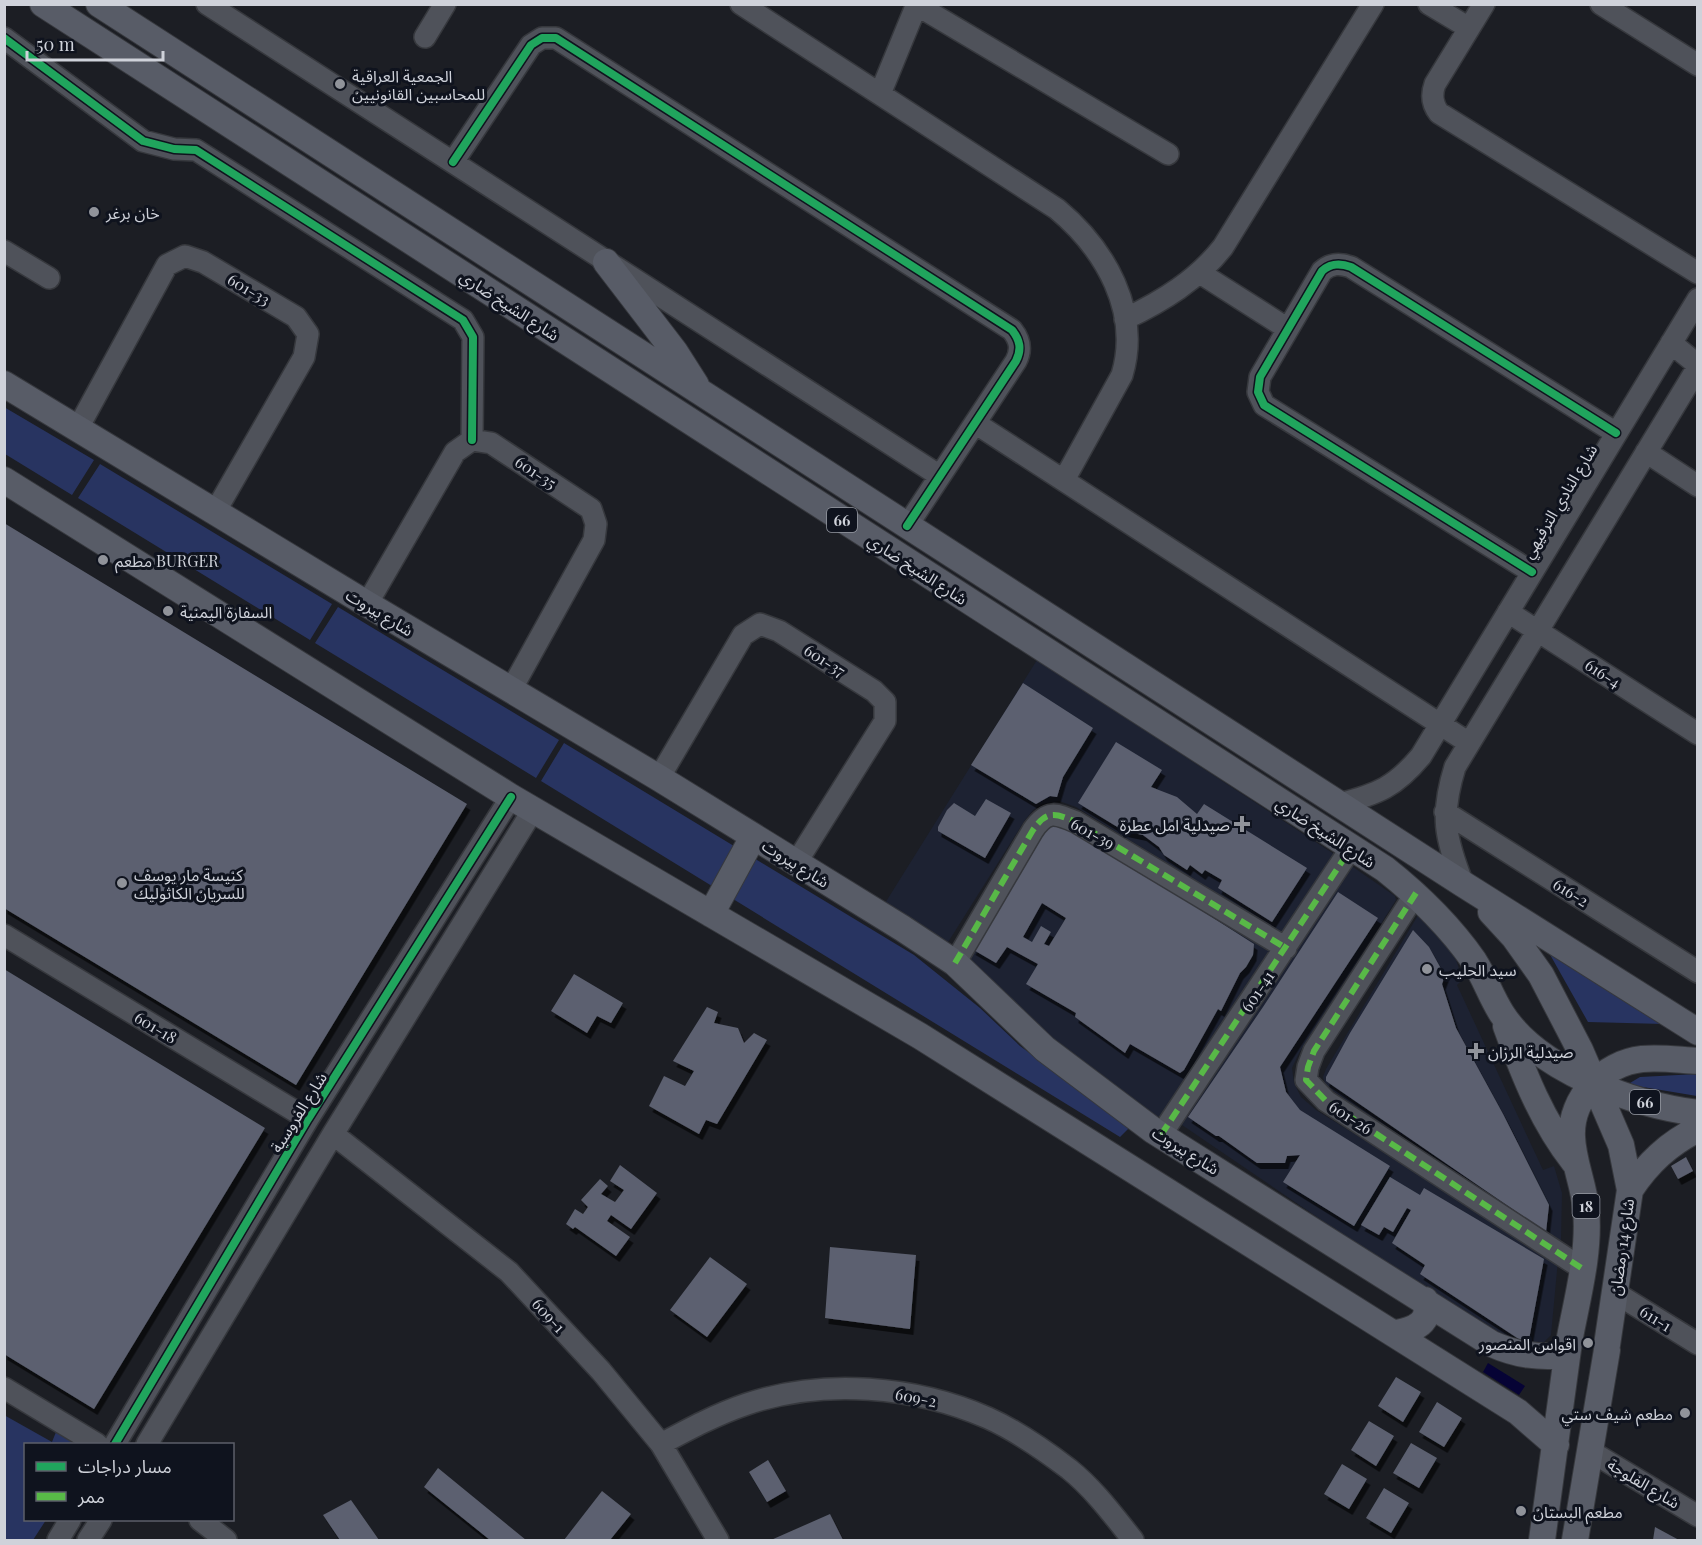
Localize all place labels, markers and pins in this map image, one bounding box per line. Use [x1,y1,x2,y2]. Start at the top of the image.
place label: الجمعية العراقية للمحاسبين القانونيين [352,65,485,104]
marker: الجمعية العراقية للمحاسبين القانونيين [333,77,347,91]
place label: خان برغر [105,202,160,223]
marker: خان برغر [87,205,101,219]
place label: مطعم BURGER [115,550,219,574]
marker: مطعم BURGER [96,553,110,567]
place label: السفارة اليمنية [180,601,272,622]
marker: السفارة اليمنية [161,604,175,618]
place label: صيدلية امل عطرة [1120,814,1230,835]
marker: صيدلية امل عطرة [1235,817,1249,831]
place label: كنيسة مار يوسف للسريان الكاثوليك [134,864,245,903]
marker: كنيسة مار يوسف للسريان الكاثوليك [115,876,129,890]
place label: سيد الحليب [1439,959,1516,980]
marker: سيد الحليب [1420,962,1434,976]
place label: صيدلية الرزان [1488,1041,1573,1062]
marker: صيدلية الرزان [1469,1044,1483,1058]
place label: اقواس المنصور [1478,1333,1576,1354]
marker: اقواس المنصور [1581,1336,1595,1350]
place label: مطعم شيف ستي [1562,1403,1673,1427]
marker: مطعم شيف ستي [1678,1406,1692,1420]
place label: مطعم البستان [1533,1501,1623,1525]
marker: مطعم البستان [1514,1504,1528,1518]

